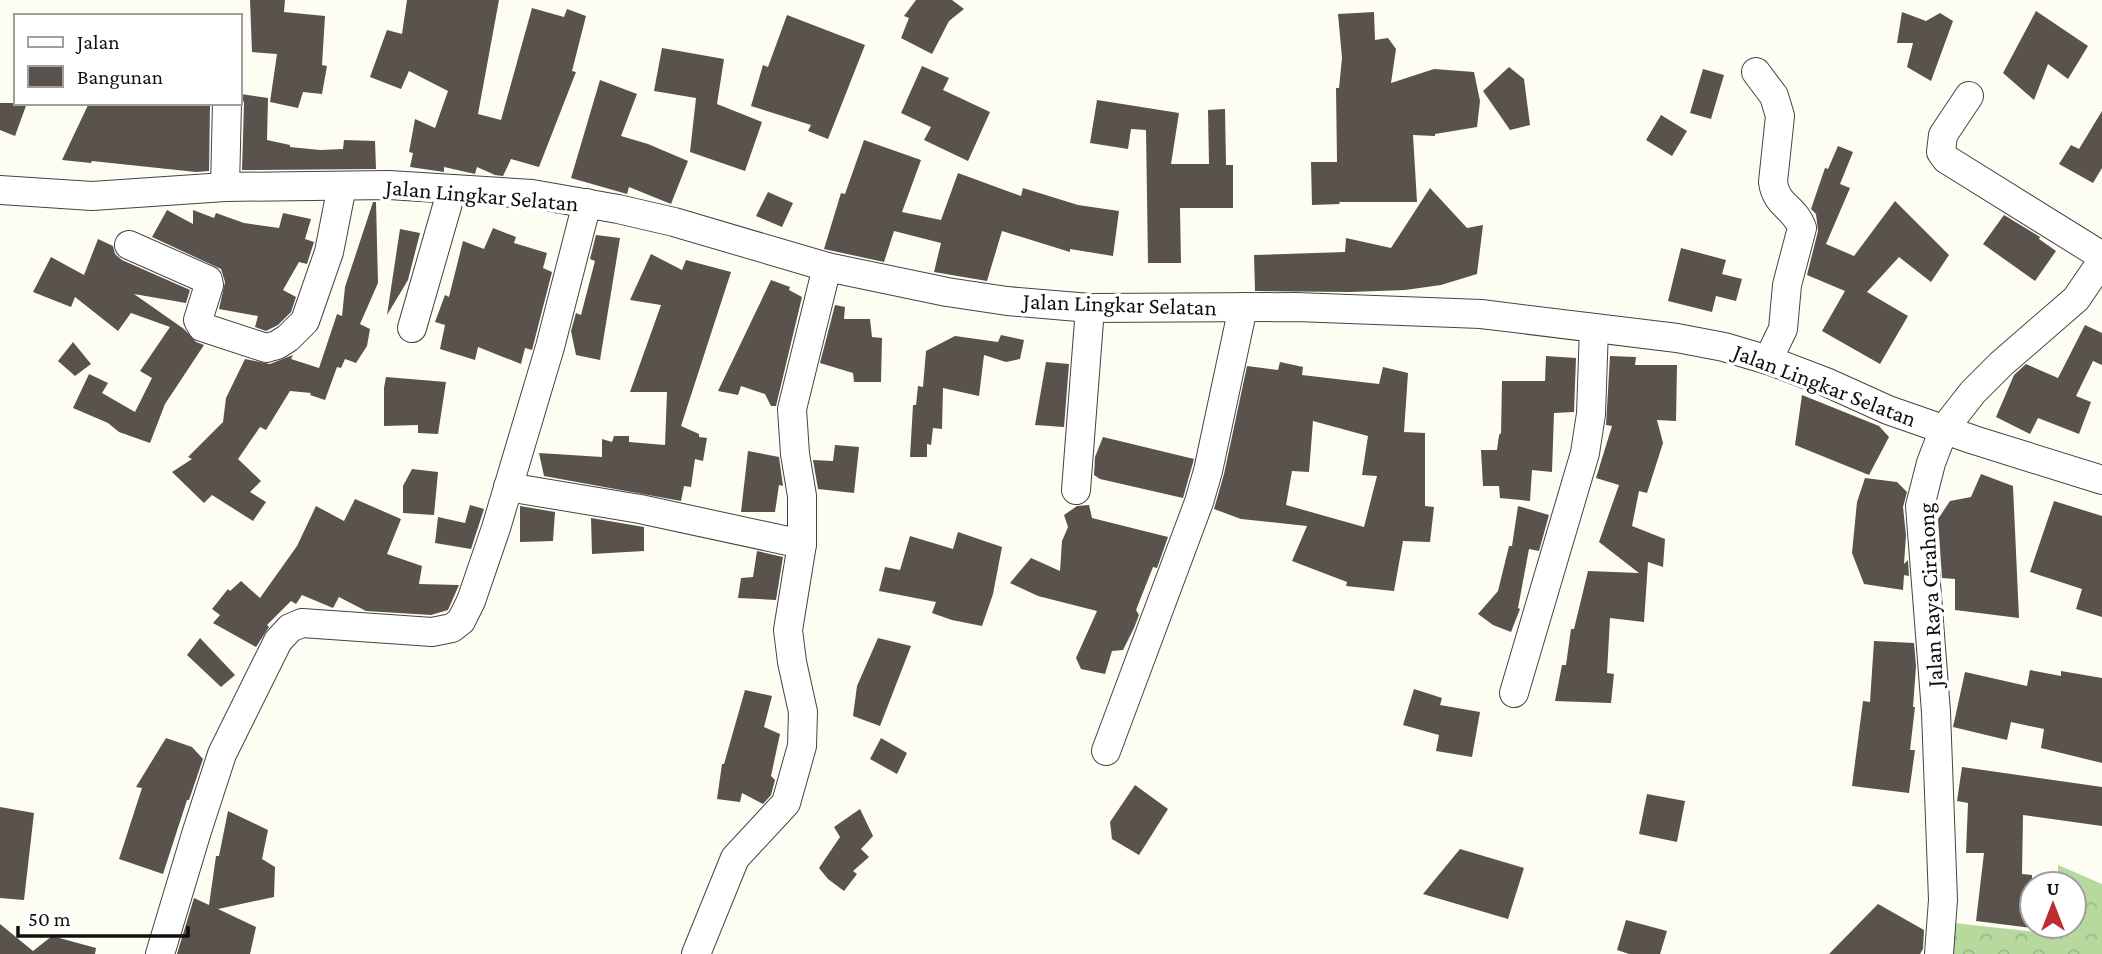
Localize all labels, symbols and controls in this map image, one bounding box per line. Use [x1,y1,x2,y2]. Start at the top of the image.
legend [14,14,242,105]
text: Jalan [75,30,119,54]
text: Bangunan [77,65,163,89]
street label: Jalan Lingkar Selatan [382,173,580,216]
street label: Jalan Lingkar Selatan [1021,288,1217,320]
street label: Jalan Lingkar Selatan [1728,337,1920,432]
street label: Jalan Raya Cirahong [1912,502,1948,690]
north arrow [2018,870,2088,940]
text: U [2046,878,2060,899]
scale bar [18,894,187,938]
text: 50 m [28,907,71,931]

